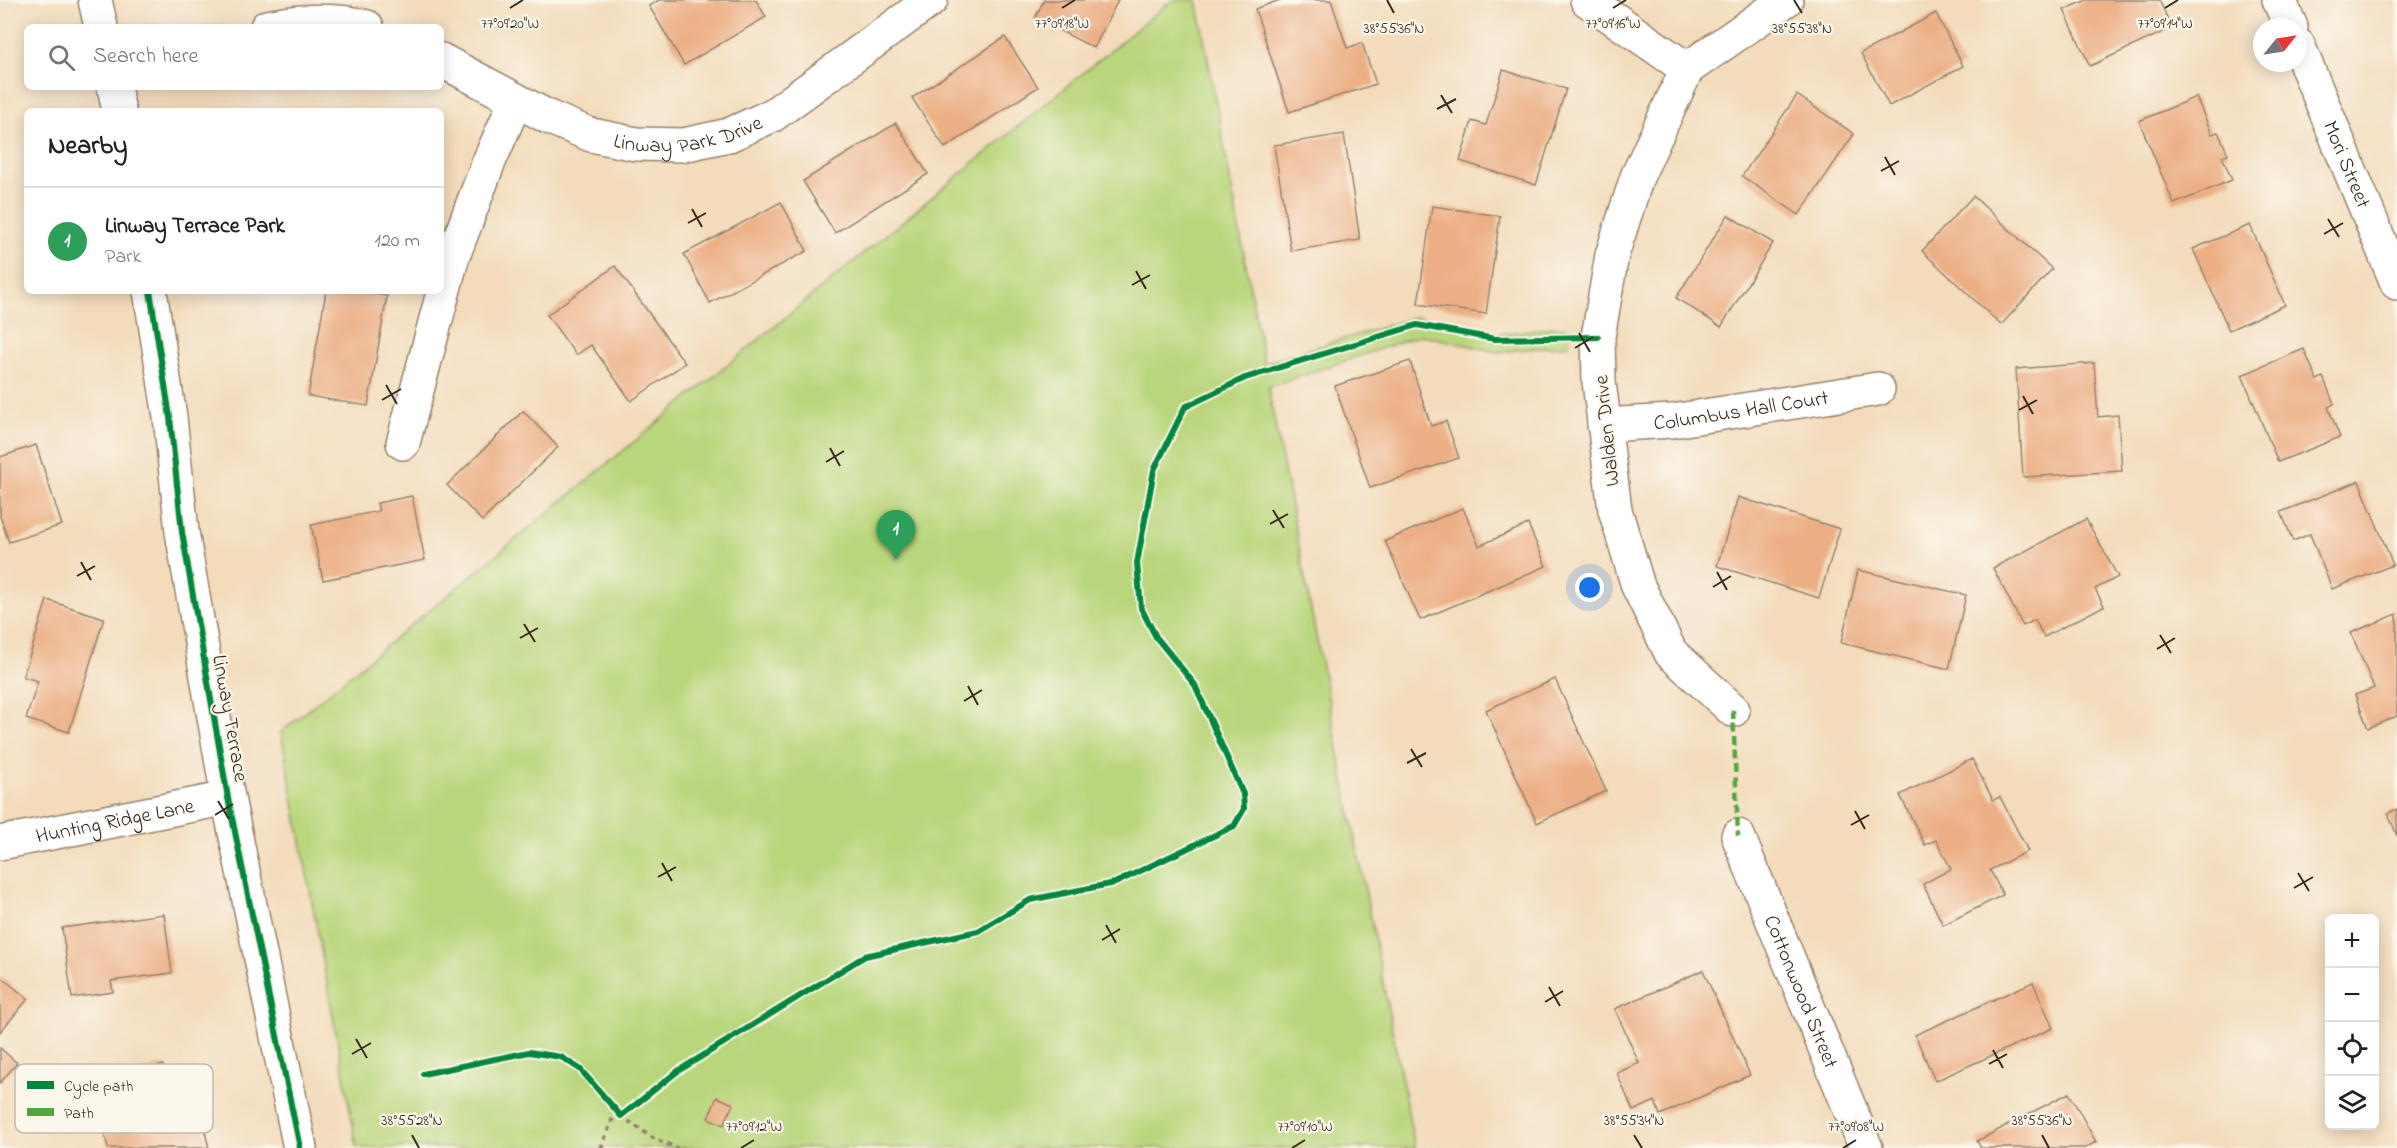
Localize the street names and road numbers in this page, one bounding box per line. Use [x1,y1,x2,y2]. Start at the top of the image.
street label: Linway Park Drive [611,109,768,164]
street label: Mori Street [2314,117,2377,213]
street label: Walden Drive [1587,373,1629,488]
street label: Columbus Hall Court [1653,384,1831,439]
street label: Linway Terrace [201,652,255,785]
street label: Hunting Ridge Lane [33,792,197,853]
street label: Cottonwood Street [1755,911,1845,1073]

